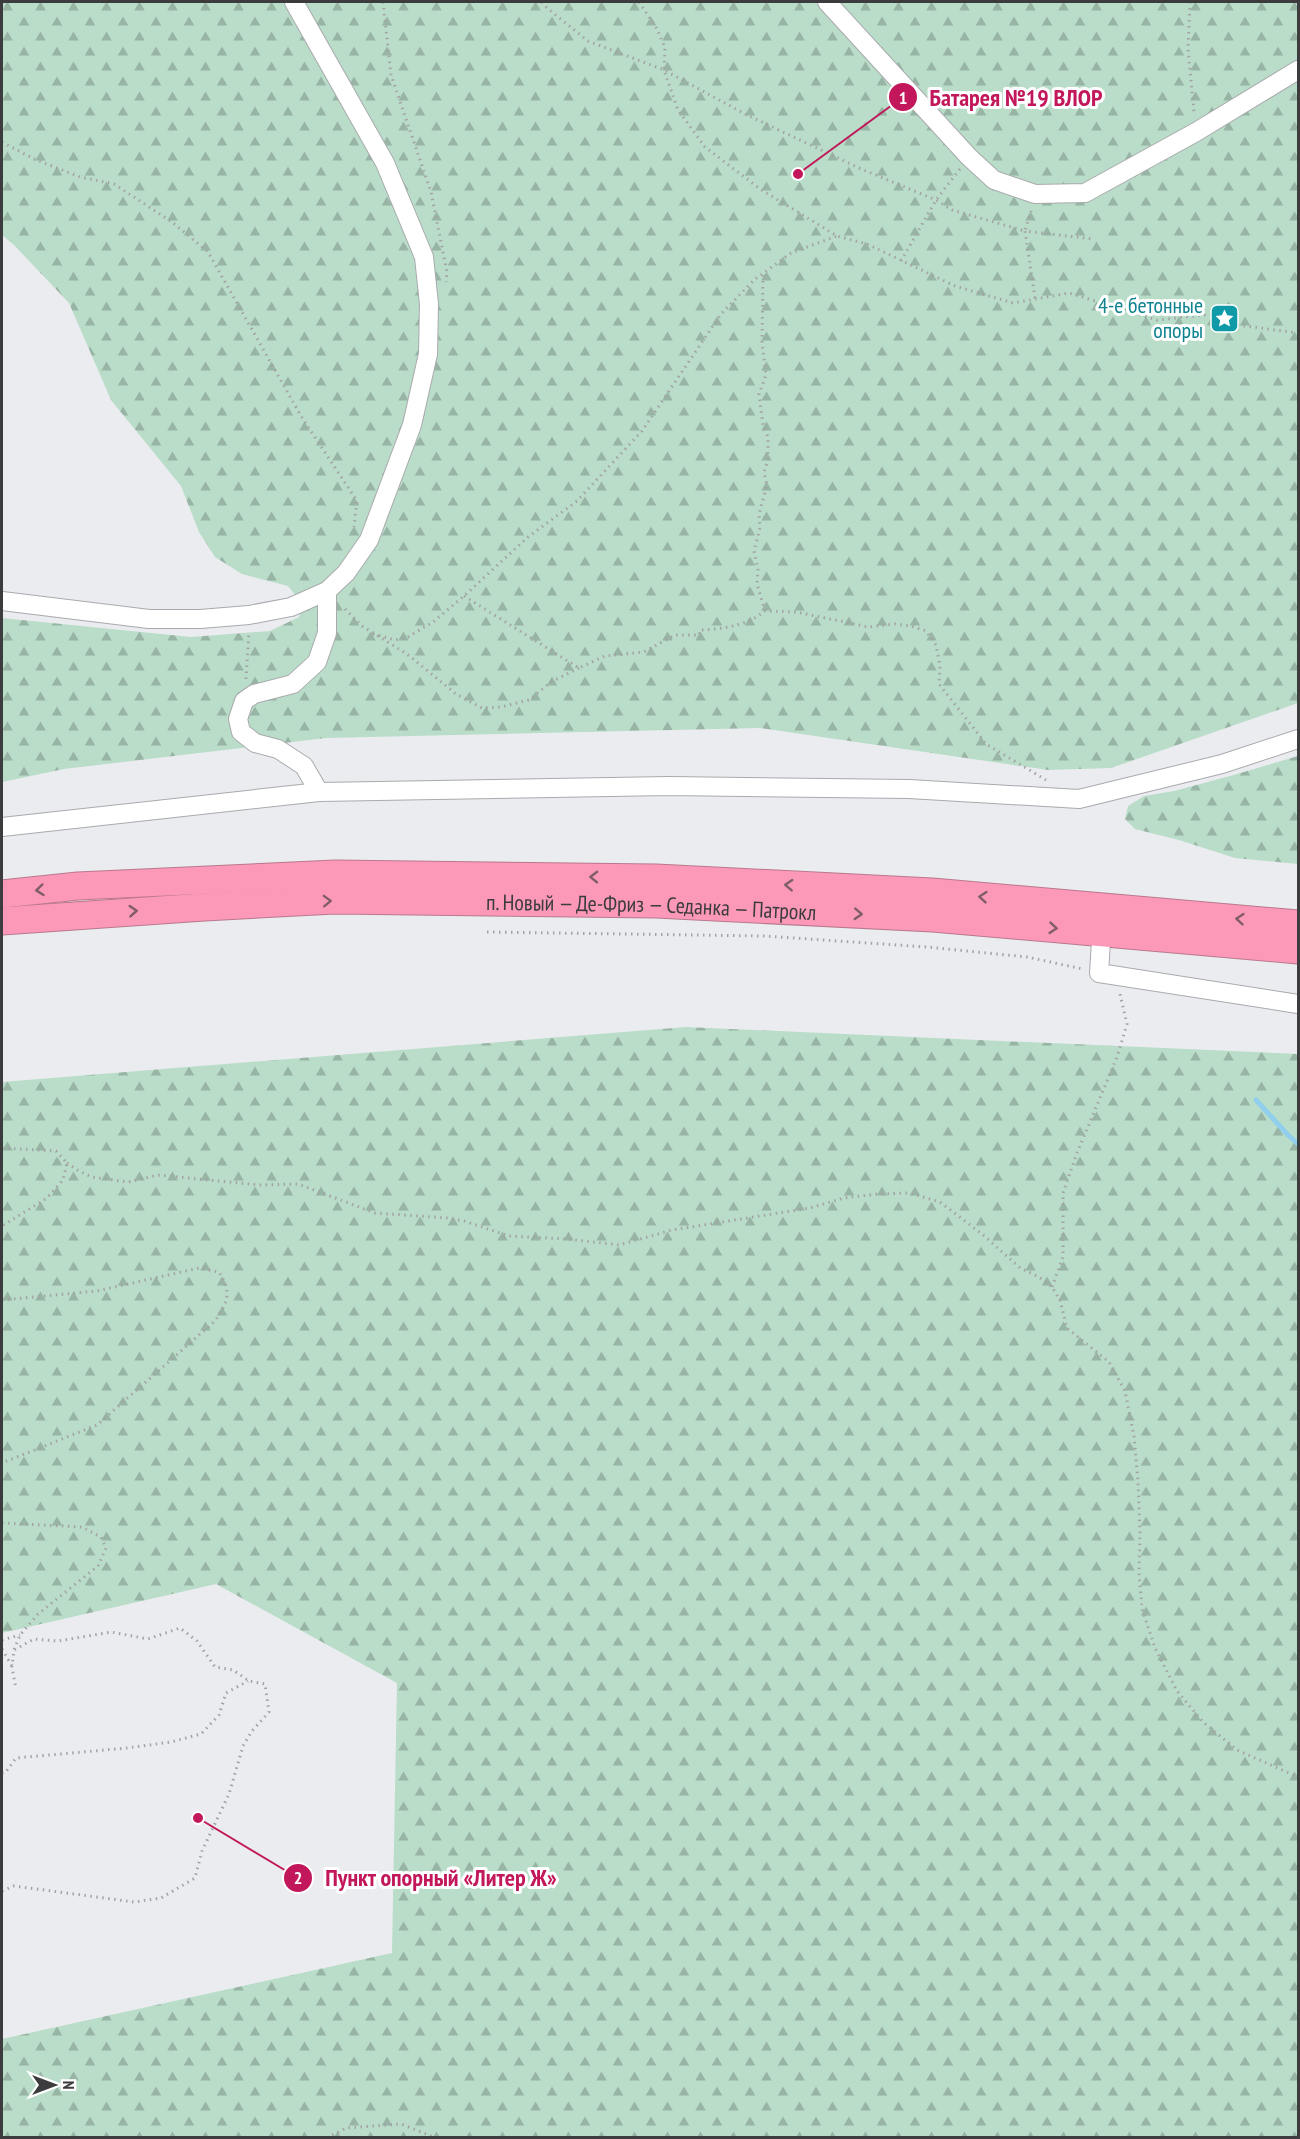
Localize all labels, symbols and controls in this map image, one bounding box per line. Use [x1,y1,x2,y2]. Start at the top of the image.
callout: Батарея №19 ВЛОР [888,76,1115,118]
text: Батарея №19 ВЛОР [930,82,1103,113]
text: 1 [899,86,907,109]
place label: 4-е бетонные опоры [1098,291,1203,344]
place icon: 4-е бетонные опоры [1208,302,1240,334]
one-way arrow [589,871,598,883]
one-way arrow [784,878,793,891]
one-way arrow [35,883,44,896]
street label: п. Новый — Де-Фриз — Седанка — Патрокл [486,888,817,926]
one-way arrow [979,891,988,904]
one-way arrow [323,894,332,907]
one-way arrow [128,905,137,918]
one-way arrow [854,908,863,921]
one-way arrow [1236,913,1245,926]
one-way arrow [1048,921,1057,934]
callout: Пункт опорный «Литер Ж» [283,1857,569,1899]
text: Пункт опорный «Литер Ж» [325,1862,557,1893]
text: 2 [294,1866,302,1889]
north arrow [24,2055,84,2115]
text: N [59,2081,79,2089]

